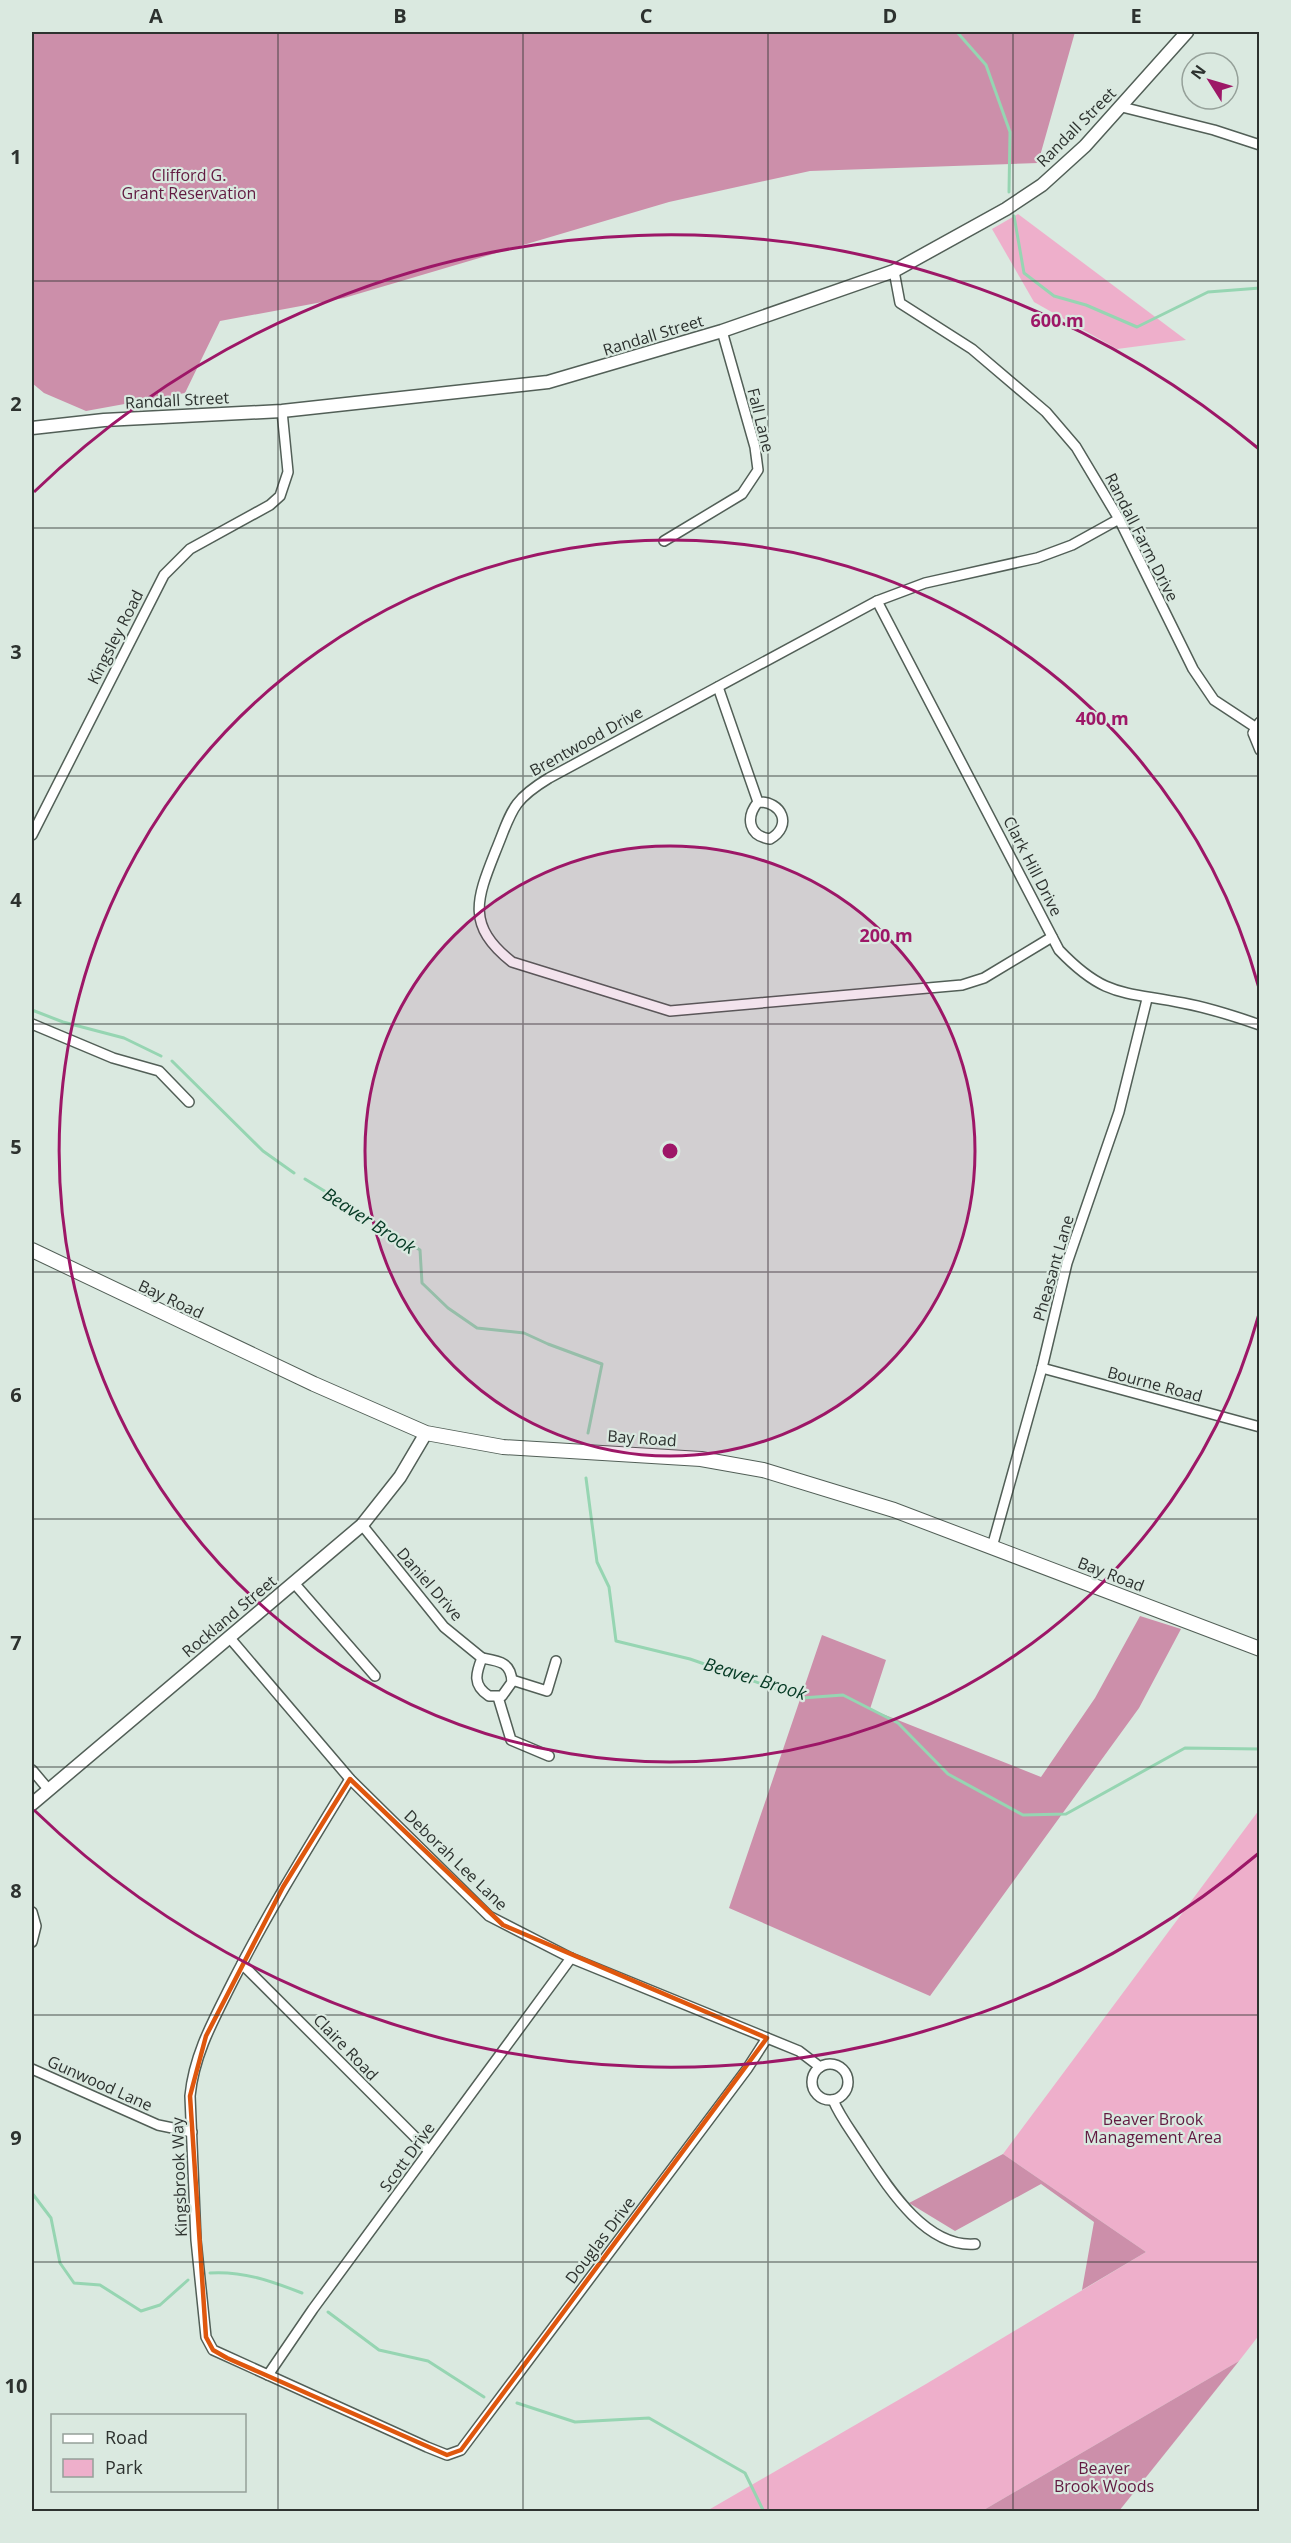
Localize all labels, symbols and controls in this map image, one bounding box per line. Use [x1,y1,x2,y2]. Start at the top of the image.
text: A [149,2,163,29]
text: B [393,2,407,29]
text: C [640,2,653,29]
text: D [883,2,897,29]
text: E [1130,2,1142,29]
north arrow [1180,51,1240,111]
text: N [1185,60,1211,84]
street label: Randall Street [1031,82,1121,172]
text: 1 [10,143,22,170]
park label: Clifford G. Grant Reservation [122,164,256,204]
text: 600 m [1030,308,1084,332]
street label: Randall Street [600,309,706,361]
street label: Randall Street [124,386,230,414]
street label: Fall Lane [742,386,780,454]
text: 2 [10,390,22,417]
street label: Randall Farm Drive [1100,469,1184,605]
street label: Kingsley Road [82,586,148,688]
text: 3 [10,638,22,665]
street label: Brentwood Drive [526,701,647,781]
text: 400 m [1075,706,1129,730]
street label: Clark Hill Drive [998,812,1068,920]
text: 4 [10,886,22,913]
text: 200 m [859,923,913,947]
text: 5 [10,1133,22,1160]
centre of rings [660,1141,680,1161]
water label: Beaver Brook [319,1181,422,1260]
street label: Pheasant Lane [1027,1212,1079,1324]
street label: Bay Road [135,1274,207,1324]
street label: Bourne Road [1105,1361,1205,1407]
text: 6 [10,1381,22,1408]
street label: Bay Road [607,1425,677,1451]
street label: Daniel Drive [392,1543,468,1625]
street label: Bay Road [1075,1551,1147,1597]
street label: Rockland Street [177,1570,281,1662]
text: 7 [10,1629,22,1656]
water label: Beaver Brook [701,1651,811,1705]
street label: Deborah Lee Lane [399,1805,513,1915]
text: 8 [10,1877,22,1904]
street label: Claire Road [309,2009,383,2085]
street label: Gunwood Lane [44,2050,156,2116]
park label: Beaver Brook Management Area [1084,2108,1222,2148]
street label: Kingsbrook Way [166,2116,192,2237]
street label: Scott Drive [374,2118,440,2196]
text: 9 [10,2124,22,2151]
street label: Douglas Drive [560,2192,640,2288]
text: 10 [5,2372,27,2399]
legend [51,2414,246,2492]
text: Road [105,2425,148,2449]
text: Park [105,2455,143,2479]
park label: Beaver Brook Woods [1054,2457,1154,2497]

